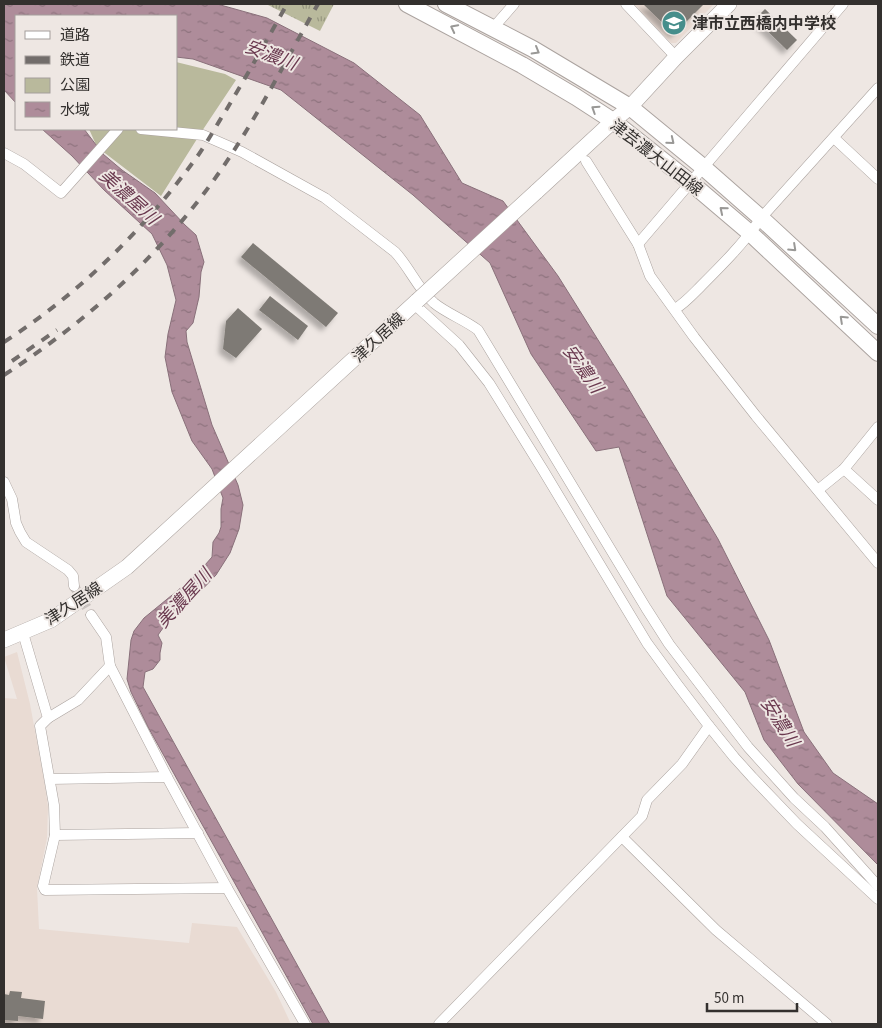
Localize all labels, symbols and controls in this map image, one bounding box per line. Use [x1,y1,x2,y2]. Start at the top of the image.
school or university icon: 津市立西橋内中学校 [661,10,687,36]
place label: 津市立西橋内中学校 [692,13,836,35]
legend [15,15,178,130]
text: 道路 [60,25,90,46]
one-way arrow [450,25,459,35]
water label: 安濃川 [241,34,302,78]
one-way arrow [530,45,539,55]
text: 鉄道 [60,50,90,71]
text: 公園 [60,75,90,96]
text: 水域 [60,100,90,121]
one-way arrow [591,106,600,116]
street label: 津芸濃大山田線 [605,115,707,201]
one-way arrow [665,135,674,143]
water label: 美濃屋川 [94,164,165,232]
one-way arrow [719,206,728,215]
one-way arrow [787,242,796,251]
street label: 津久居線 [348,308,410,368]
one-way arrow [839,316,848,325]
water label: 安濃川 [557,340,609,400]
water label: 美濃屋川 [151,562,219,633]
street label: 津久居線 [41,577,106,630]
water label: 安濃川 [755,693,806,753]
scale bar [707,980,797,1012]
text: 50 m [714,988,744,1009]

